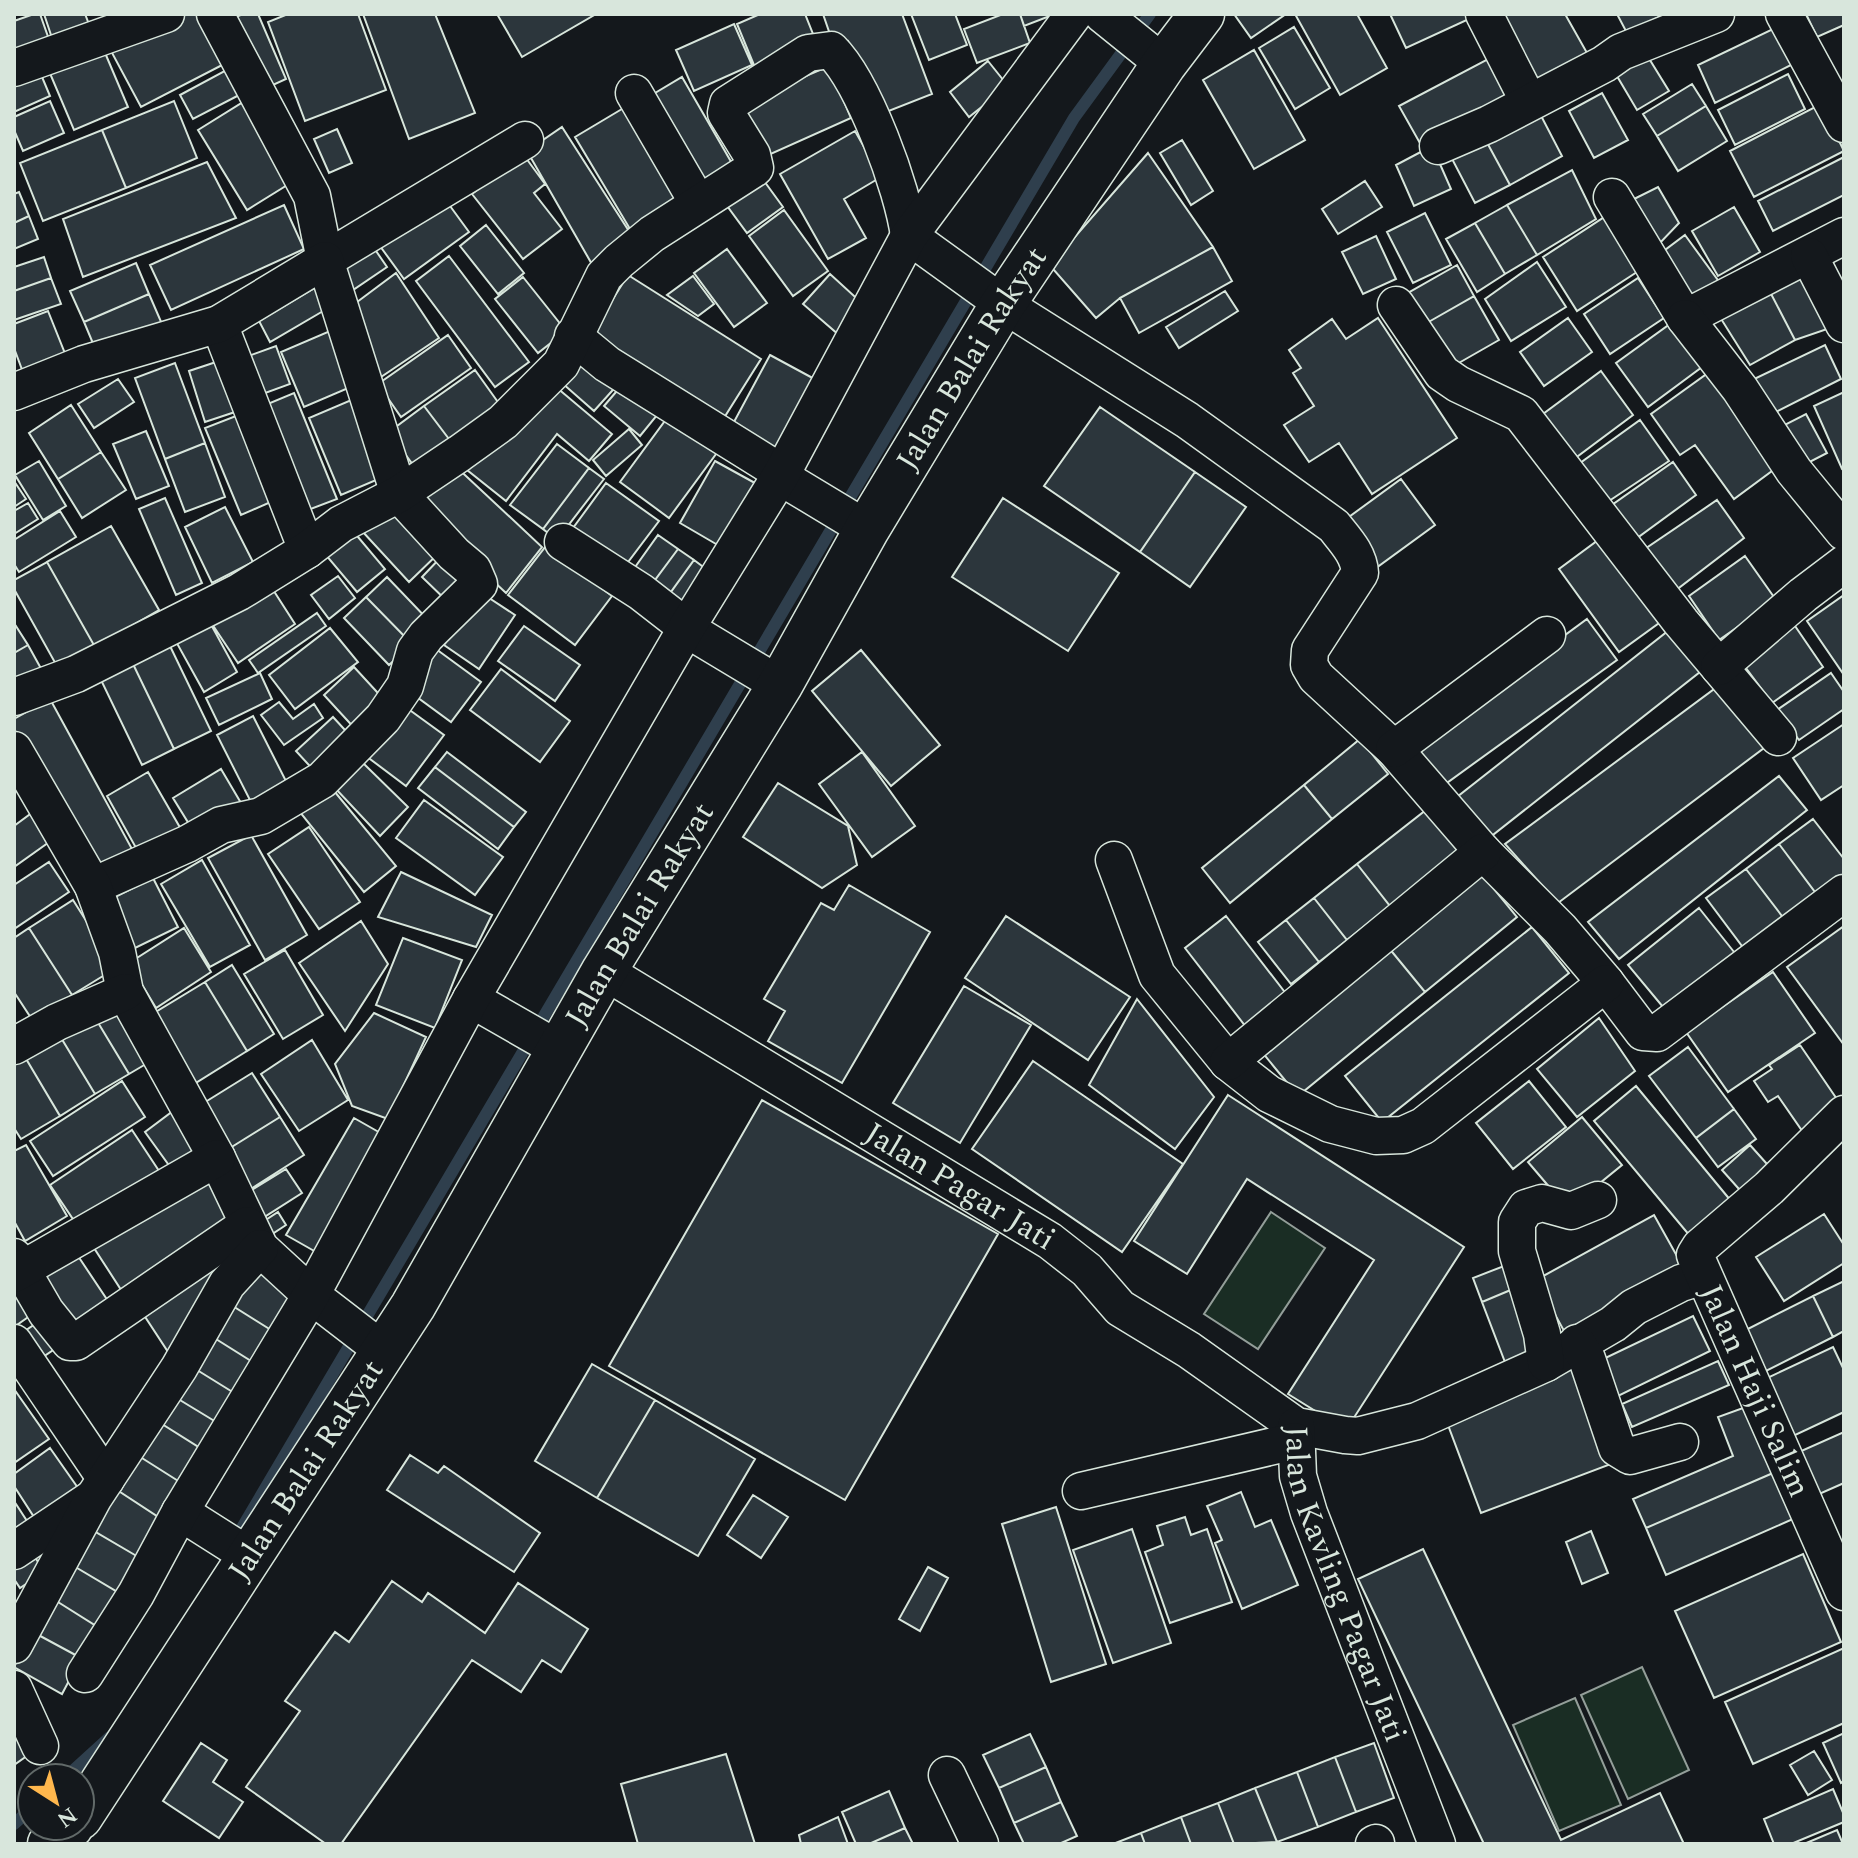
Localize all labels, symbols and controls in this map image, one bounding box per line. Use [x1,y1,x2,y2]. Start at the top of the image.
street label: Jalan Balai Rakyat [883,236,1060,480]
street label: Jalan Balai Rakyat [552,793,727,1036]
street label: Jalan Pagar Jati [855,1110,1065,1263]
street label: Jalan Haji Salim [1686,1276,1824,1505]
street label: Jalan Balai Rakyat [216,1350,396,1591]
street label: Jalan Kavling Pagar Jati [1272,1425,1420,1749]
north arrow [16,1762,96,1842]
text: N [50,1798,84,1836]

